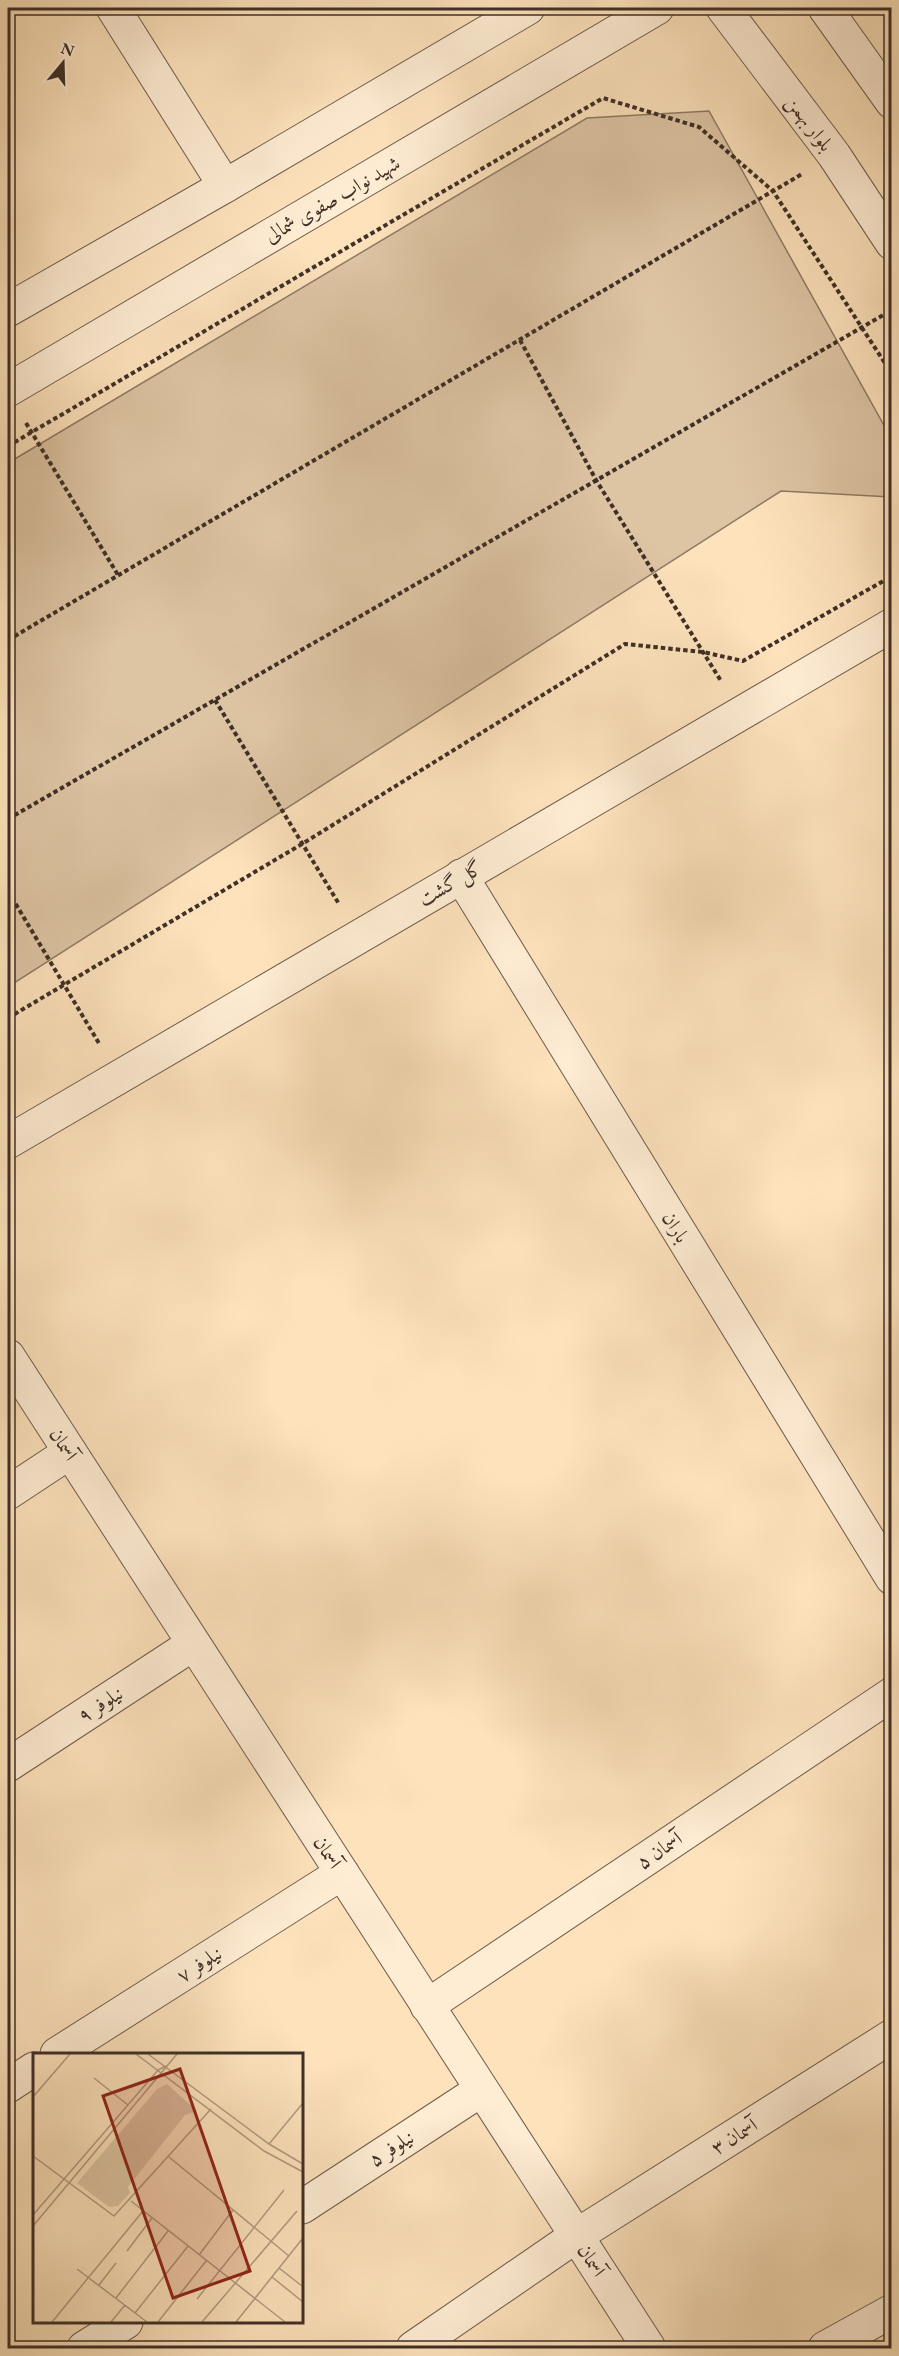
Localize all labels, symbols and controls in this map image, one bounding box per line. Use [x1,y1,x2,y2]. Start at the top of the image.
north arrow [33,33,93,93]
text: N [58,37,77,61]
street label: بلوار بهمن [780,90,840,157]
street label: شهید نواب صفوی شمالی [259,150,405,248]
street label: گل گشت [413,854,487,913]
street label: باران [656,1206,696,1248]
street label: آسمان [44,1423,86,1468]
street label: نیلوفر ۹ [72,1680,128,1728]
street label: آسمان ۵ [631,1824,689,1875]
street label: آسمان [308,1831,350,1876]
street label: نیلوفر ۷ [171,1940,227,1988]
inset map [33,2053,303,2323]
street label: آسمان ۳ [706,2110,764,2160]
street label: نیلوفر ۵ [363,2124,419,2172]
street label: آسمان [572,2239,614,2284]

